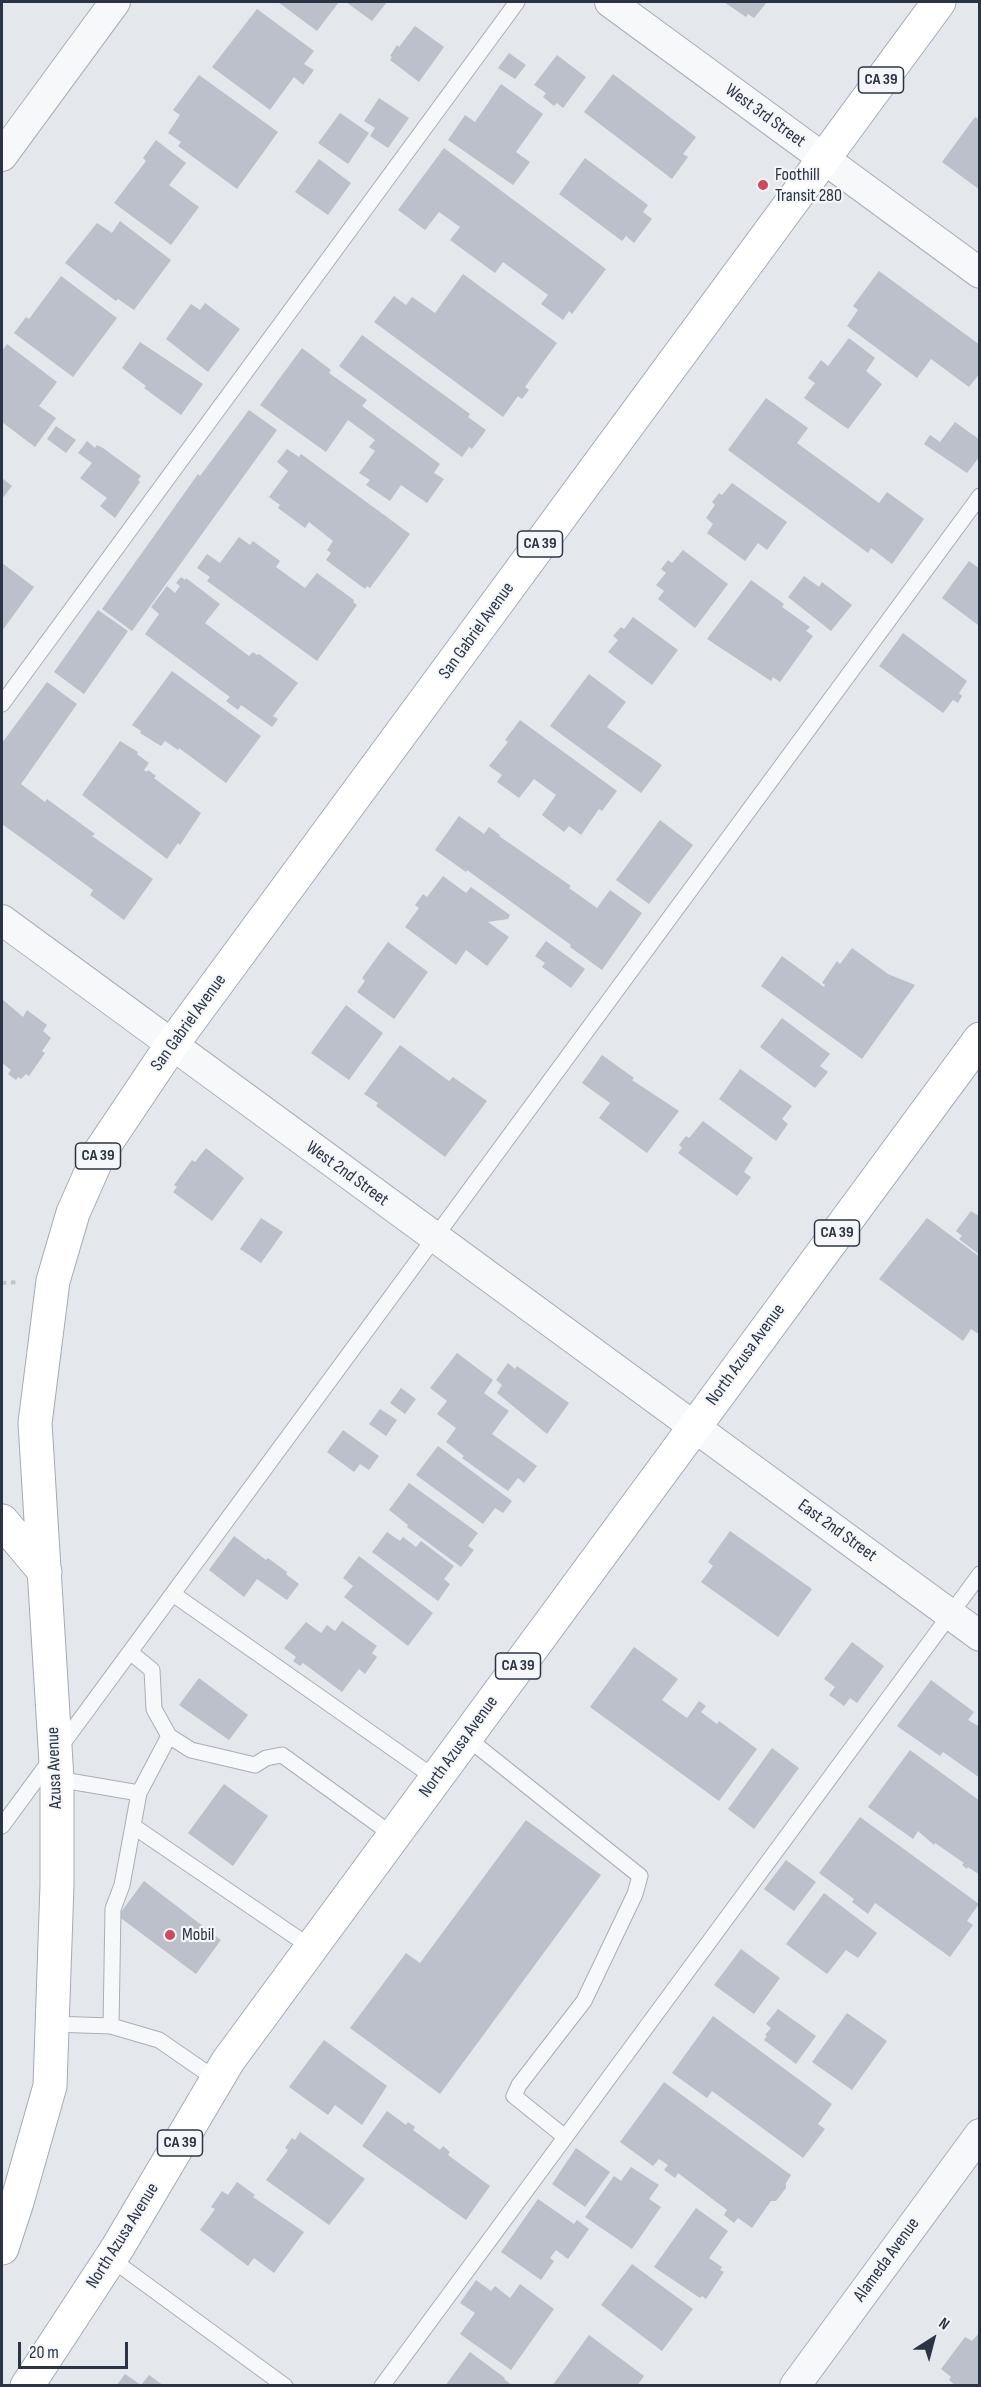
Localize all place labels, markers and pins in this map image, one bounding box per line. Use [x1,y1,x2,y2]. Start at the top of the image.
place label: Foothill Transit 280 [775,164,842,207]
marker: Foothill Transit 280 [756,178,770,192]
place label: Mobil [182,1924,214,1946]
marker: Mobil [163,1928,177,1942]

